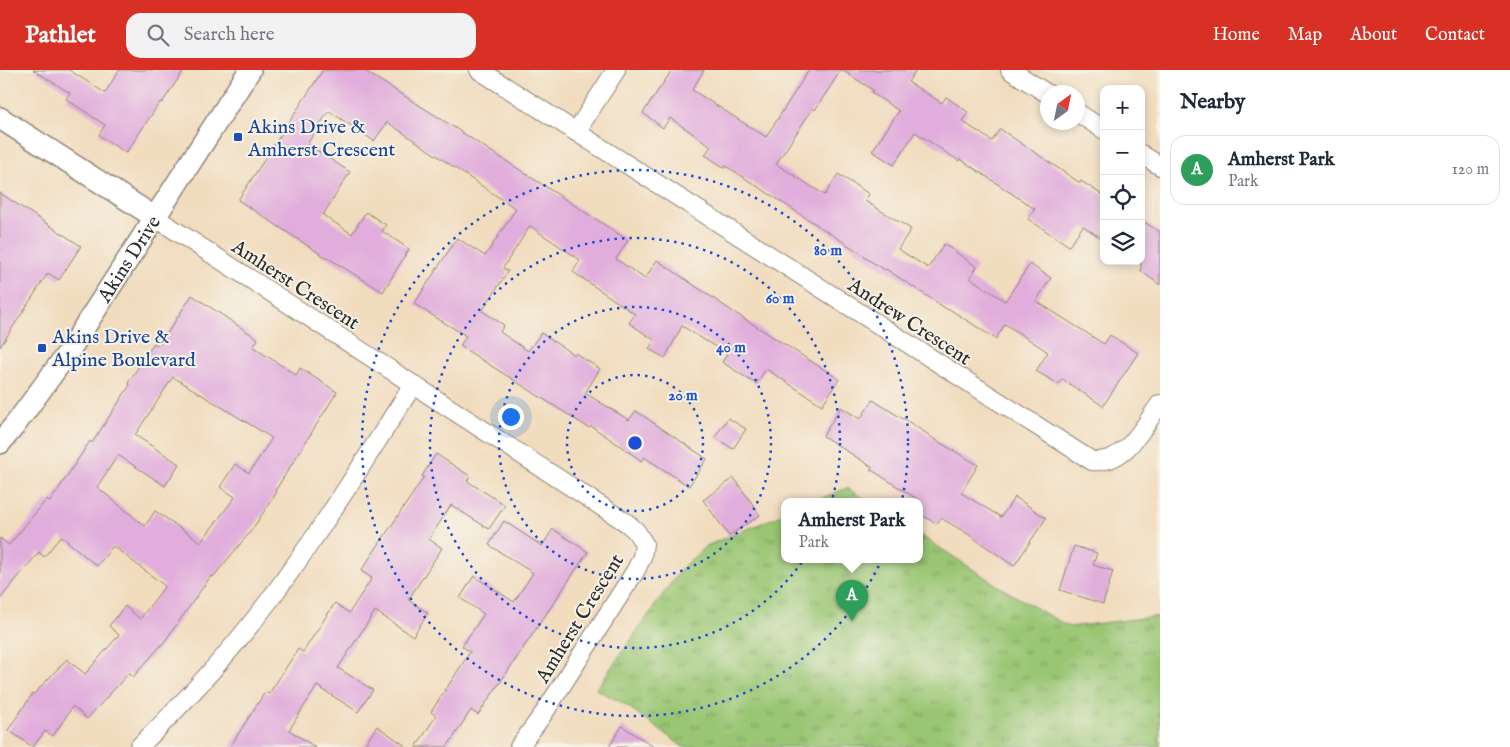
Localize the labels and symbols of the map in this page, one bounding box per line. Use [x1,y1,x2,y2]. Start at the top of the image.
north arrow [1040,85,1085,130]
place label: Akins Drive & Amherst Crescent [247,115,395,163]
marker: Akins Drive & Amherst Crescent [232,131,244,143]
street label: Akins Drive [92,211,167,308]
street label: Amherst Crescent [226,234,364,336]
text: 80 m [814,241,842,260]
street label: Andrew Crescent [842,273,976,371]
text: 60 m [766,289,795,308]
place label: Akins Drive & Alpine Boulevard [51,325,196,373]
text: 40 m [716,338,746,357]
marker: Akins Drive & Alpine Boulevard [36,342,48,354]
text: 20 m [668,386,698,405]
your location [498,404,524,430]
centre of rings [626,434,644,452]
street label: Amherst Crescent [530,550,630,689]
pin: A [836,580,868,621]

